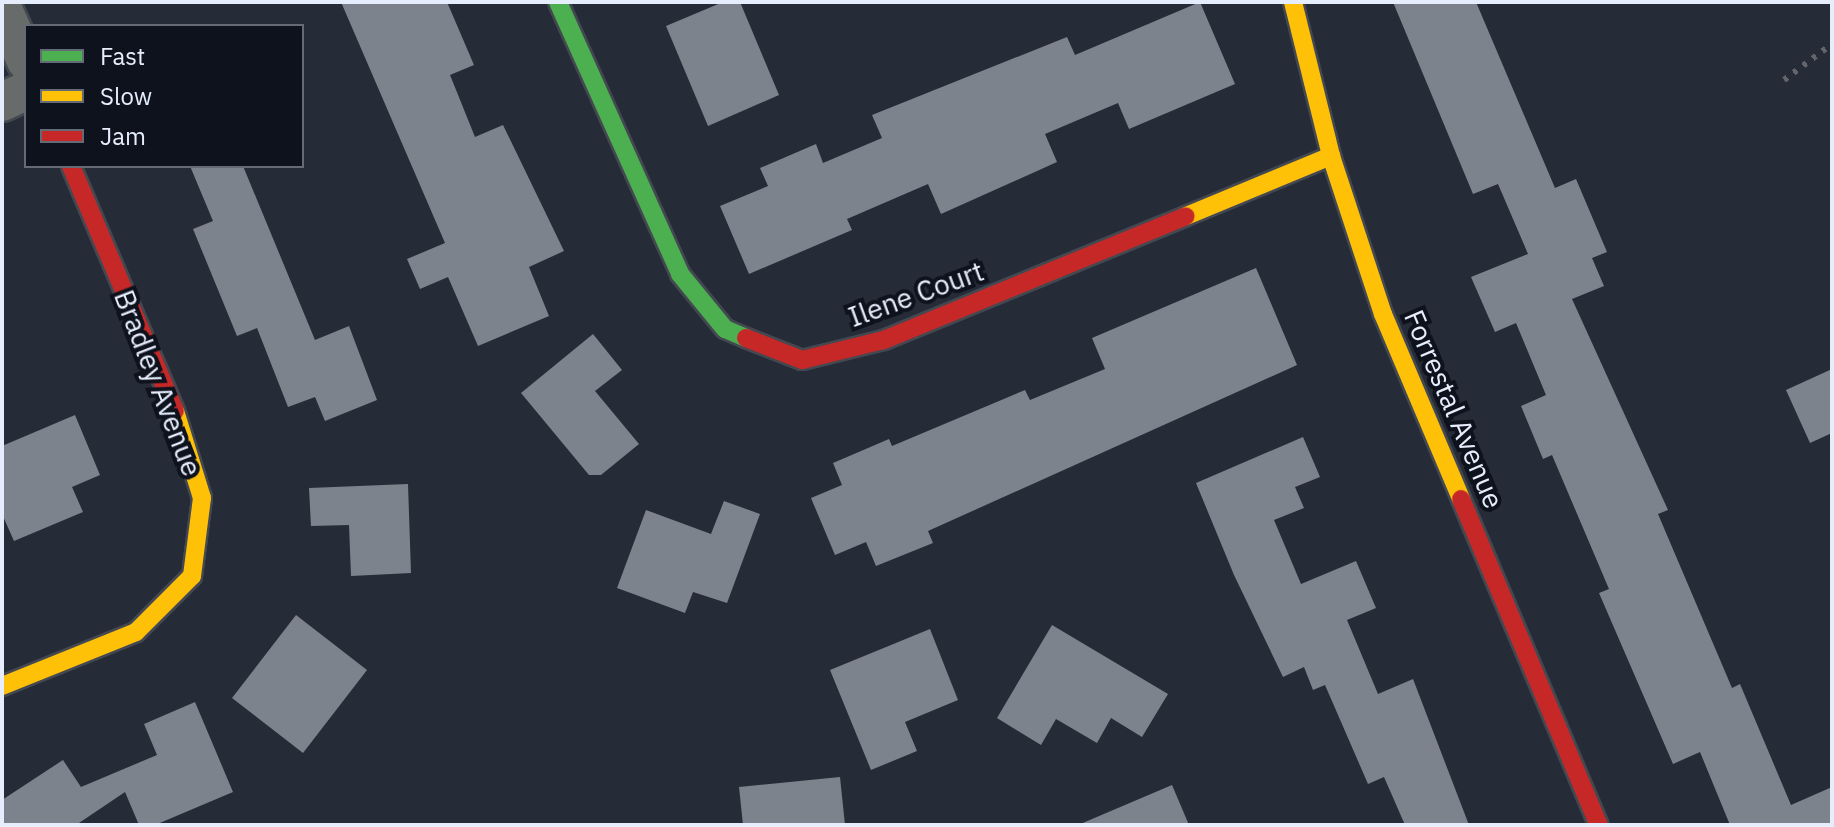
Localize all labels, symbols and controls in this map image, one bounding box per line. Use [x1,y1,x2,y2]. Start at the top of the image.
legend [24,24,304,168]
text: Fast [100,40,145,72]
text: Slow [100,80,152,112]
text: Jam [100,120,146,152]
street label: Ilene Court [844,254,988,334]
street label: Bradley Avenue [107,285,209,481]
street label: Forrestal Avenue [1397,305,1511,513]

